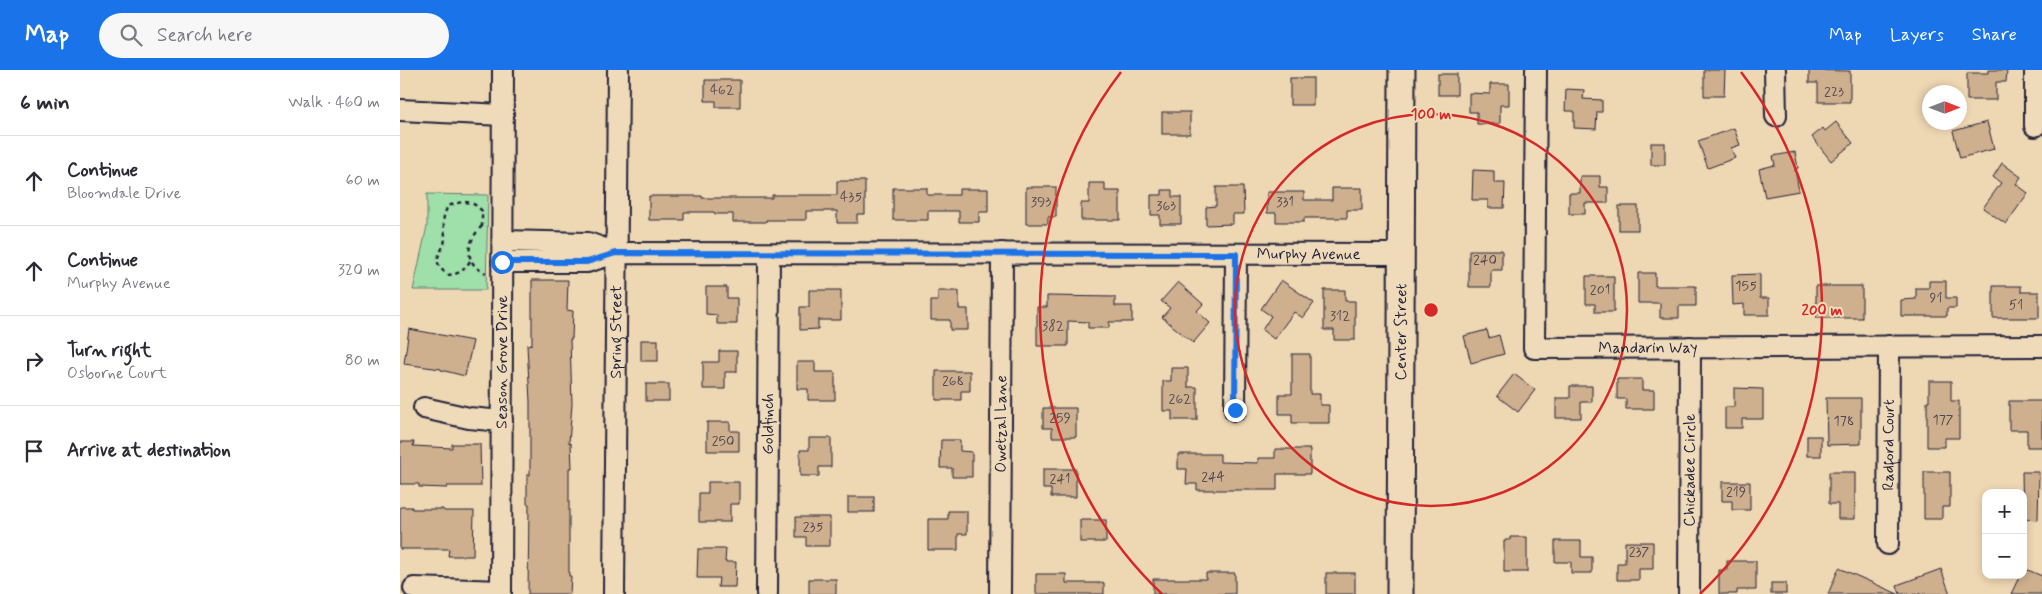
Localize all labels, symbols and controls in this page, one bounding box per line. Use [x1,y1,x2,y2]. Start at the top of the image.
search box [99,13,449,58]
text: Map [25,20,69,51]
icon: search [117,21,145,49]
text: Search here [157,23,253,48]
text: Map [1829,23,1862,47]
text: Layers [1890,23,1944,47]
text: Share [1972,23,2017,47]
house number: 462 [710,81,734,99]
house number: 223 [1824,83,1844,101]
north arrow [1922,85,1967,130]
text: 6 min [20,89,70,117]
text: Walk · 460 m [288,92,380,113]
text: 100 m [1411,105,1451,125]
text: Continue [67,158,138,183]
icon: ahead [20,167,48,195]
text: 60 m [346,170,380,191]
text: Bloomdale Drive [67,183,181,204]
house number: 435 [840,188,862,206]
house number: 393 [1031,193,1051,211]
house number: 331 [1276,193,1294,211]
house number: 363 [1156,197,1176,215]
street label: Murphy Avenue [1257,243,1361,264]
text: Continue [67,248,138,273]
route start [491,251,514,274]
house number: 240 [1473,251,1497,269]
icon: ahead [20,257,48,285]
text: 320 m [338,260,380,281]
text: Murphy Avenue [67,273,171,294]
house number: 155 [1735,277,1757,295]
house number: 201 [1590,281,1610,299]
street label: Center Street [1390,283,1412,381]
street label: Spring Street [605,285,627,379]
house number: 91 [1930,289,1942,307]
street label: Season Grove Drive [491,295,513,429]
house number: 51 [2009,296,2023,314]
centre of rings [1422,301,1440,319]
text: 200 m [1802,301,1843,321]
house number: 312 [1330,307,1350,325]
house number: 382 [1042,317,1064,335]
street label: Mandarin Way [1598,337,1698,358]
text: Turn right [67,338,151,363]
icon: right [20,347,48,375]
text: 80 m [345,350,380,371]
text: Osborne Court [67,363,167,384]
house number: 268 [942,372,964,390]
street label: Owetzal Lane [990,375,1012,473]
house number: 262 [1169,390,1191,408]
street label: Goldfinch [757,393,779,455]
route end [1224,399,1247,422]
street label: Radford Court [1878,399,1901,491]
house number: 259 [1049,409,1071,427]
house number: 177 [1932,411,1954,429]
house number: 178 [1834,412,1854,430]
street label: Chickadee Circle [1679,413,1700,527]
house number: 250 [712,432,734,450]
icon: arrive [20,437,48,465]
text: Arrive at destination [67,438,231,463]
house number: 244 [1201,468,1225,486]
house number: 241 [1050,470,1070,488]
house number: 219 [1726,483,1746,501]
map controls [1982,489,2027,579]
button: + [1982,489,2027,534]
house number: 235 [803,518,823,536]
button: − [1982,534,2027,579]
house number: 237 [1629,543,1649,561]

